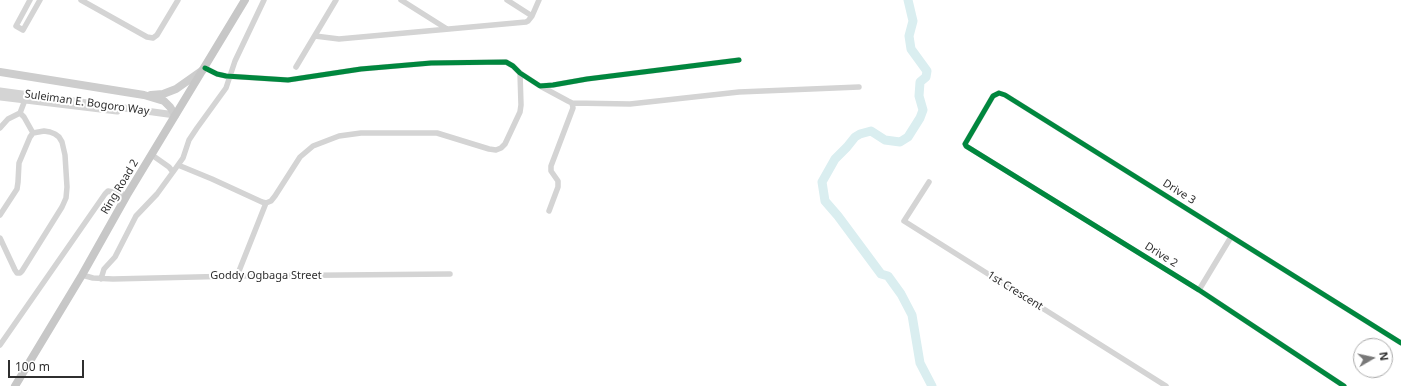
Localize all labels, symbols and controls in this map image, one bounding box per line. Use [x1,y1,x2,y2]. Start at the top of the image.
street label: Suleiman E. Bogoro Way [24,88,150,118]
street label: Ring Road 2 [98,157,142,217]
street label: Drive 3 [1160,177,1198,207]
street label: Drive 2 [1142,240,1180,270]
street label: Goddy Ogbaga Street [210,269,322,283]
street label: 1st Crescent [985,269,1045,313]
north arrow [1353,338,1393,378]
text: N [1376,351,1392,362]
scale bar [10,352,86,378]
text: 100 m [15,358,50,375]

